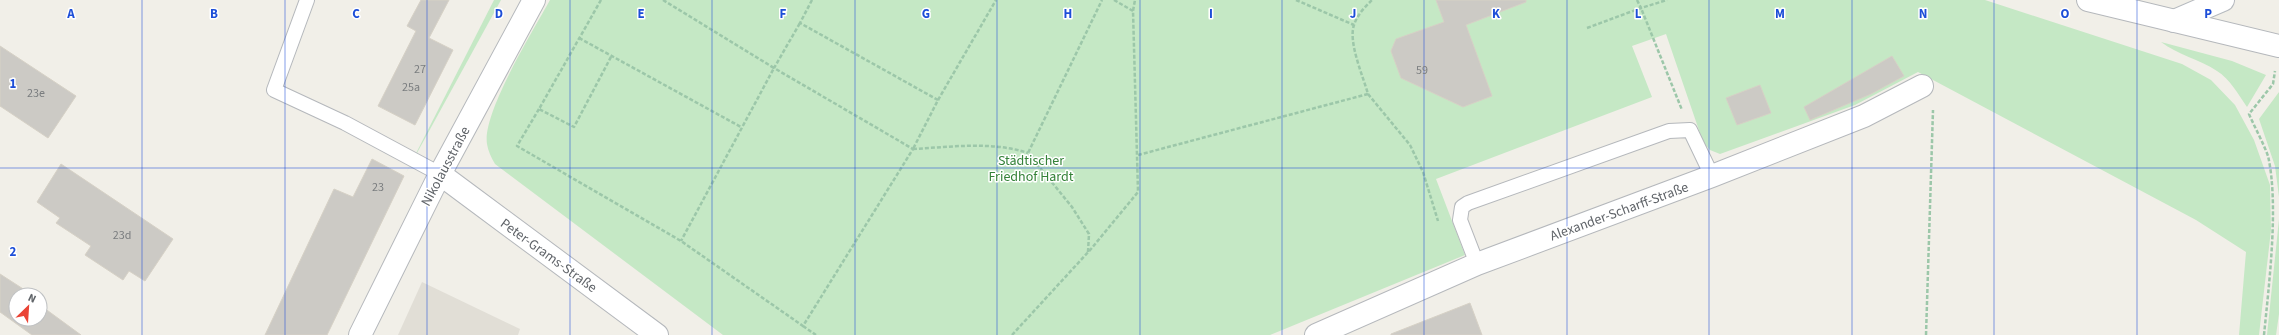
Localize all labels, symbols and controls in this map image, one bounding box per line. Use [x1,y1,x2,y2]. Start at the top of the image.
text: A [66,5,75,23]
text: B [210,5,218,23]
text: C [352,5,360,23]
text: D [495,5,503,23]
text: E [637,5,645,23]
text: F [780,5,787,23]
text: G [922,5,930,23]
text: H [1064,5,1072,23]
text: I [1209,5,1213,23]
text: J [1350,5,1356,23]
text: K [1492,5,1501,23]
text: L [1635,5,1642,23]
text: M [1775,5,1785,23]
text: N [1919,5,1927,23]
text: O [2061,5,2070,23]
text: P [2204,5,2212,23]
house number: 27 [414,61,426,78]
house number: 59 [1416,62,1428,79]
text: 1 [10,75,17,93]
house number: 25a [402,79,420,96]
house number: 23e [27,85,45,102]
street label: Nikolausstraße [416,123,475,210]
park label: Städtischer Friedhof Hardt [988,151,1074,187]
street label: Alexander-Scharff-Straße [1547,178,1691,246]
house number: 23 [372,179,384,196]
street label: Peter-Grams-Straße [496,214,601,298]
house number: 23d [113,227,131,244]
text: 2 [10,243,17,261]
north arrow [8,287,48,327]
text: N [26,290,39,307]

